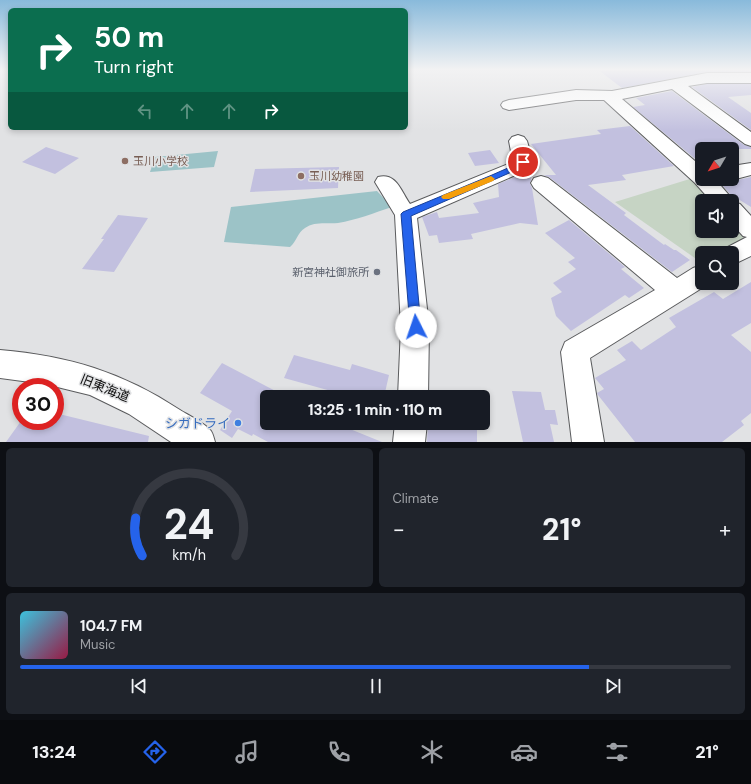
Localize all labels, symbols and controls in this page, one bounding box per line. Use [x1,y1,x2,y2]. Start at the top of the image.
text: 50 m [94,19,164,56]
icon: right [28,24,80,76]
text: Turn right [94,55,174,79]
icon: left [134,100,156,122]
icon: ahead [176,100,198,122]
icon: ahead [218,100,240,122]
icon: right [260,100,282,122]
north arrow [695,142,739,186]
map controls [695,142,739,290]
pin [506,145,540,179]
icon: arrive [512,151,534,173]
place label: 玉川小学校 [133,154,188,168]
marker: 玉川小学校 [120,156,130,166]
place label: 玉川幼稚園 [309,169,364,183]
marker: 玉川幼稚園 [296,171,306,181]
button: sound [695,194,739,238]
button: search [695,246,739,290]
place label: 新宮神社御旅所 [292,265,370,279]
marker: 新宮神社御旅所 [372,267,382,277]
position arrow [395,306,437,348]
street label: 旧東海道 [78,370,132,406]
speed limit sign: 30 [12,378,64,430]
text: 13:25 · 1 min · 110 m [308,400,442,420]
place label: シガドライ [165,415,230,432]
marker: シガドライ [233,418,243,428]
text: Climate [393,490,439,507]
text: 24 [164,497,215,551]
text: 21° [542,510,581,549]
text: − [393,515,405,544]
text: + [719,515,731,544]
text: km/h [172,545,206,563]
text: 104.7 FM [80,616,142,636]
text: Music [80,636,115,653]
icon: previous [128,675,150,697]
icon: pause [365,675,387,697]
icon: next [602,675,624,697]
icon: directions [141,738,169,766]
icon: music [233,738,261,766]
icon: phone [325,738,353,766]
icon: climate [418,738,446,766]
icon: car [510,738,538,766]
icon: filters [603,738,631,766]
text: 13:24 [32,740,76,764]
text: 21° [695,740,719,764]

